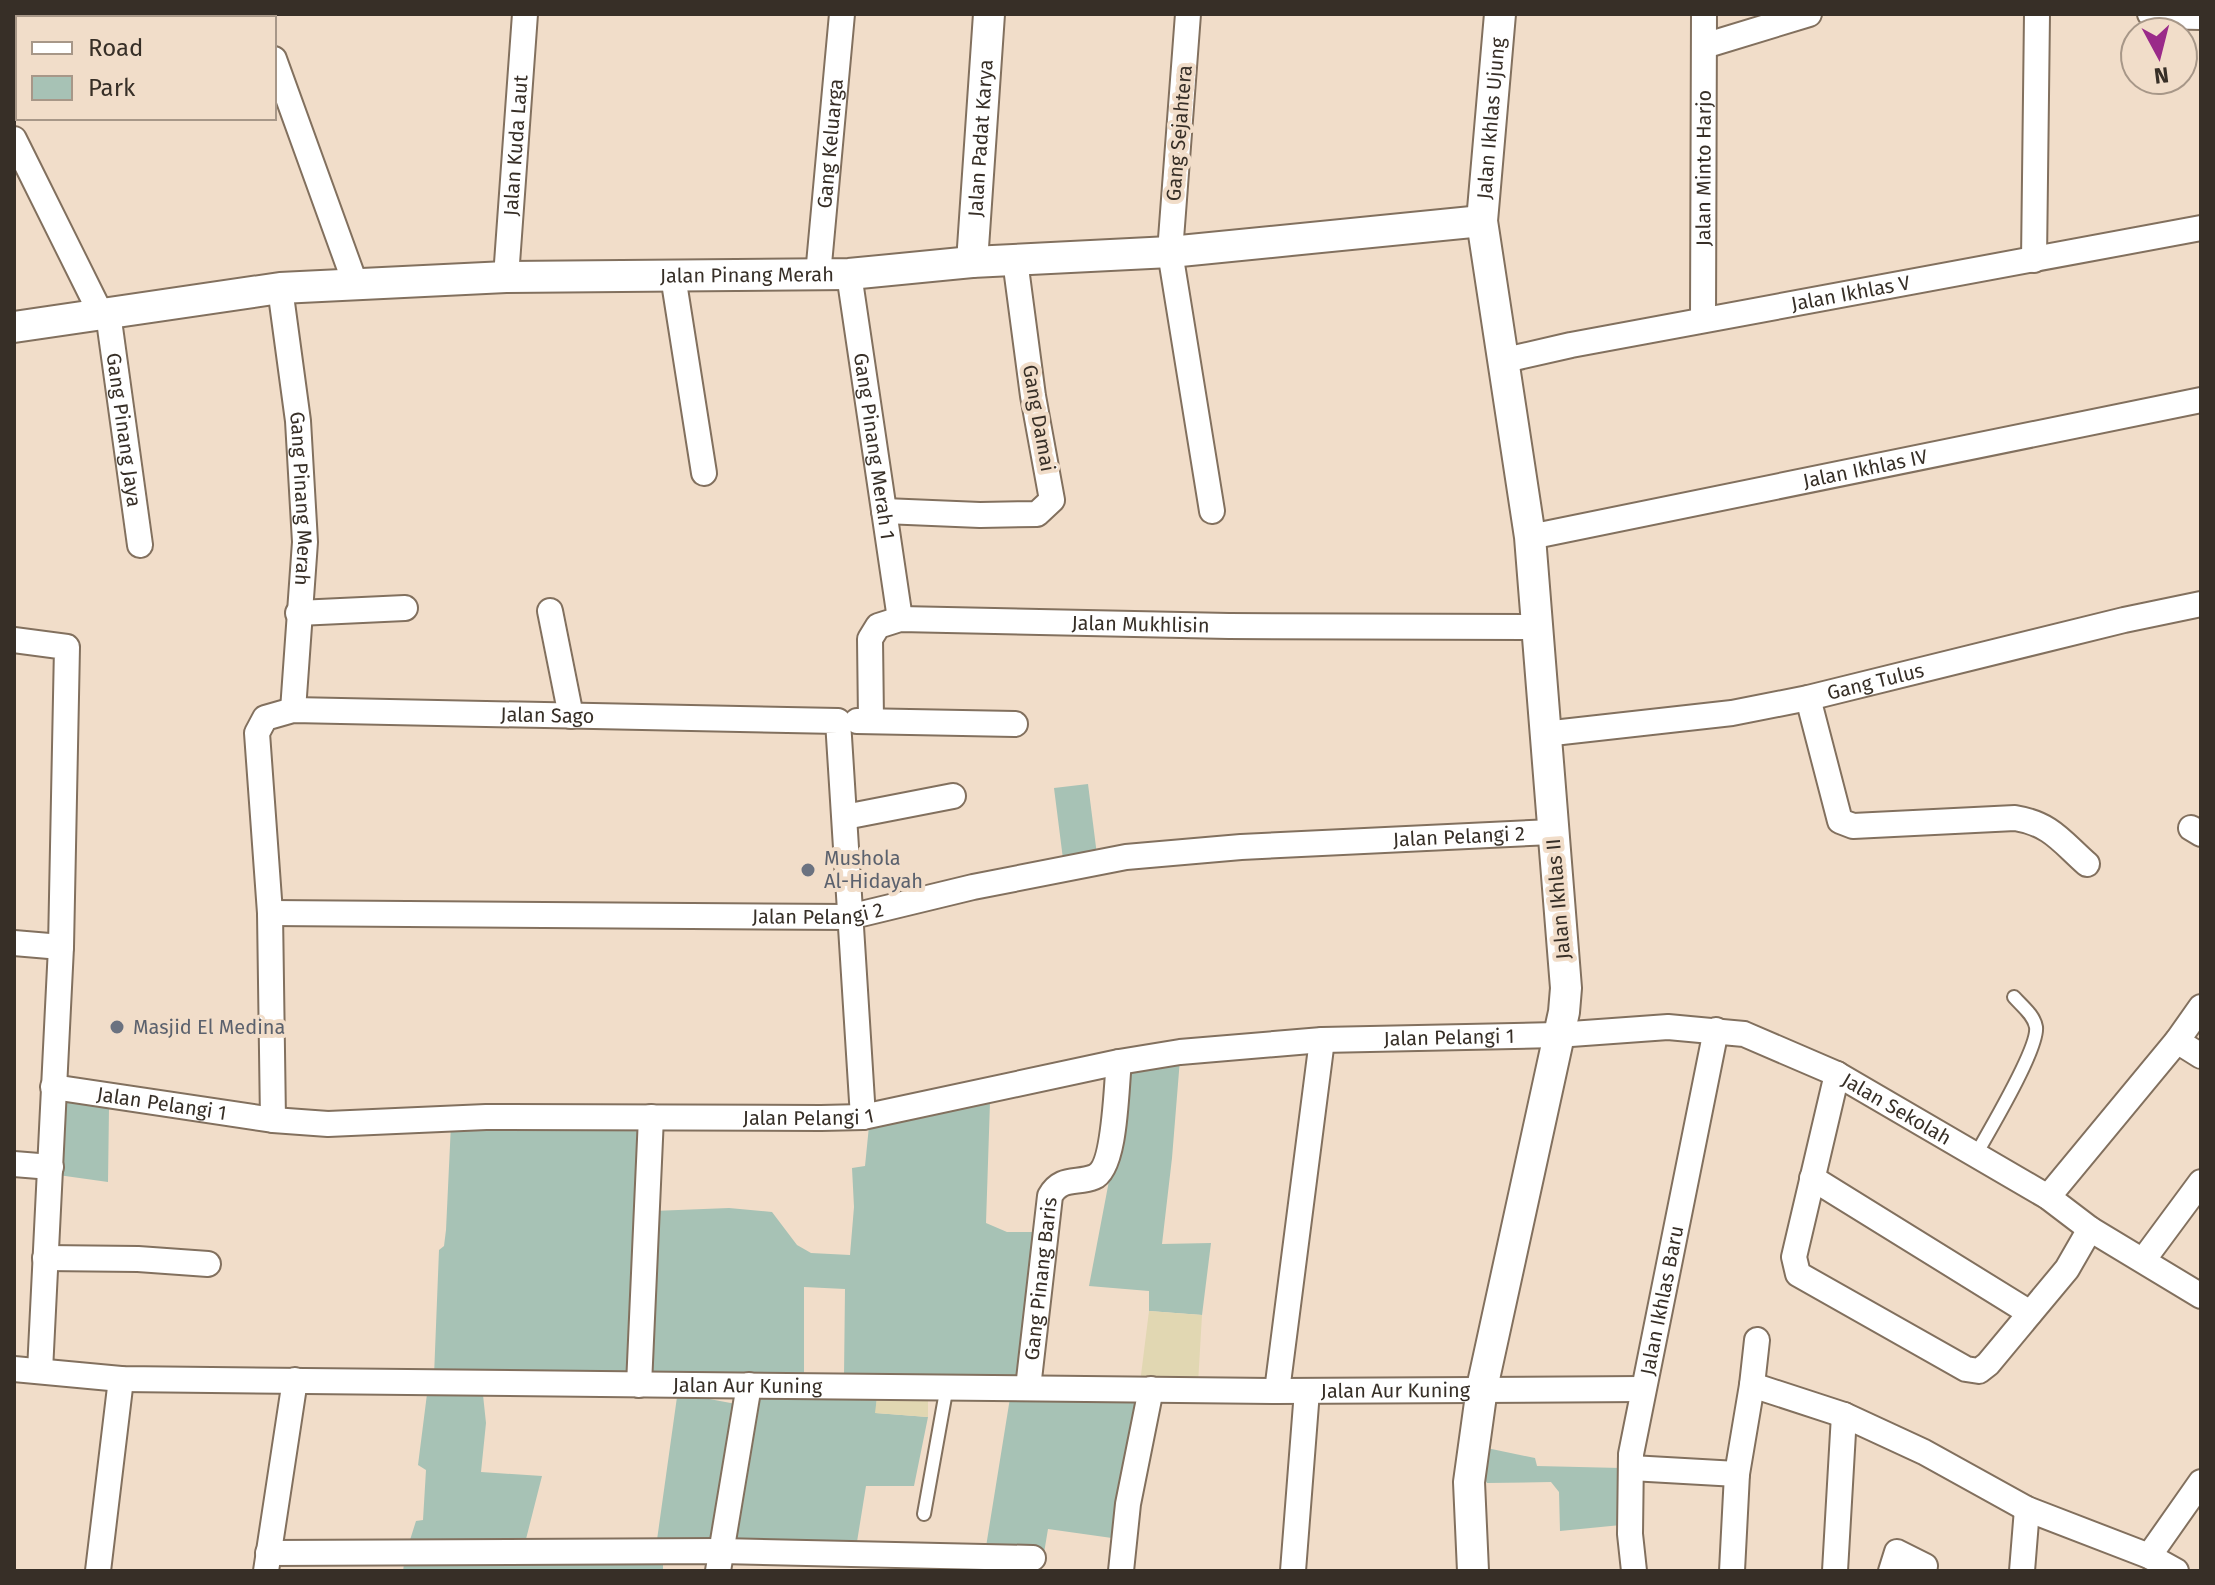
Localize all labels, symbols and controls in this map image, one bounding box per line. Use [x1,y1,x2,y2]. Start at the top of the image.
legend [16,16,276,120]
north arrow [2119,16,2199,96]
text: Road [88,34,143,62]
street label: Jalan Ikhlas Ujung [1472,36,1510,200]
street label: Jalan Padat Karya [963,59,998,218]
text: N [2152,61,2170,90]
street label: Gang Sejahtera [1161,64,1197,202]
street label: Jalan Kuda Laut [498,73,533,217]
text: Park [88,74,136,102]
street label: Gang Keluarga [812,78,848,209]
street label: Jalan Minto Harjo [1691,90,1716,246]
street label: Jalan Pinang Merah [660,262,834,288]
street label: Jalan Ikhlas V [1789,270,1912,316]
street label: Gang Pinang Jaya [102,351,147,509]
street label: Gang Pinang Merah 1 [849,351,900,541]
street label: Gang Damai [1018,363,1060,473]
street label: Gang Pinang Merah [285,410,317,587]
street label: Jalan Ikhlas IV [1801,444,1929,493]
street label: Jalan Mukhlisin [1071,611,1210,638]
street label: Gang Tulus [1824,658,1926,705]
street label: Jalan Sago [500,702,595,728]
street label: Jalan Pelangi 2 [1392,821,1525,852]
street label: Jalan Ikhlas II [1541,838,1575,960]
place label: Mushola Al-Hidayah [824,846,923,893]
marker: Mushola Al-Hidayah [799,861,817,879]
street label: Jalan Pelangi 2 [752,897,886,929]
place label: Masjid El Medina [133,1015,285,1039]
marker: Masjid El Medina [108,1018,126,1036]
street label: Jalan Pelangi 1 [1383,1024,1515,1051]
street label: Jalan Sekolah [1838,1068,1956,1150]
street label: Jalan Pelangi 1 [95,1082,228,1125]
street label: Jalan Pelangi 1 [743,1103,876,1130]
street label: Gang Pinang Baris [1019,1196,1062,1362]
street label: Jalan Ikhlas Baru [1635,1223,1689,1377]
street label: Jalan Aur Kuning [673,1373,823,1398]
street label: Jalan Aur Kuning [1321,1378,1471,1403]

